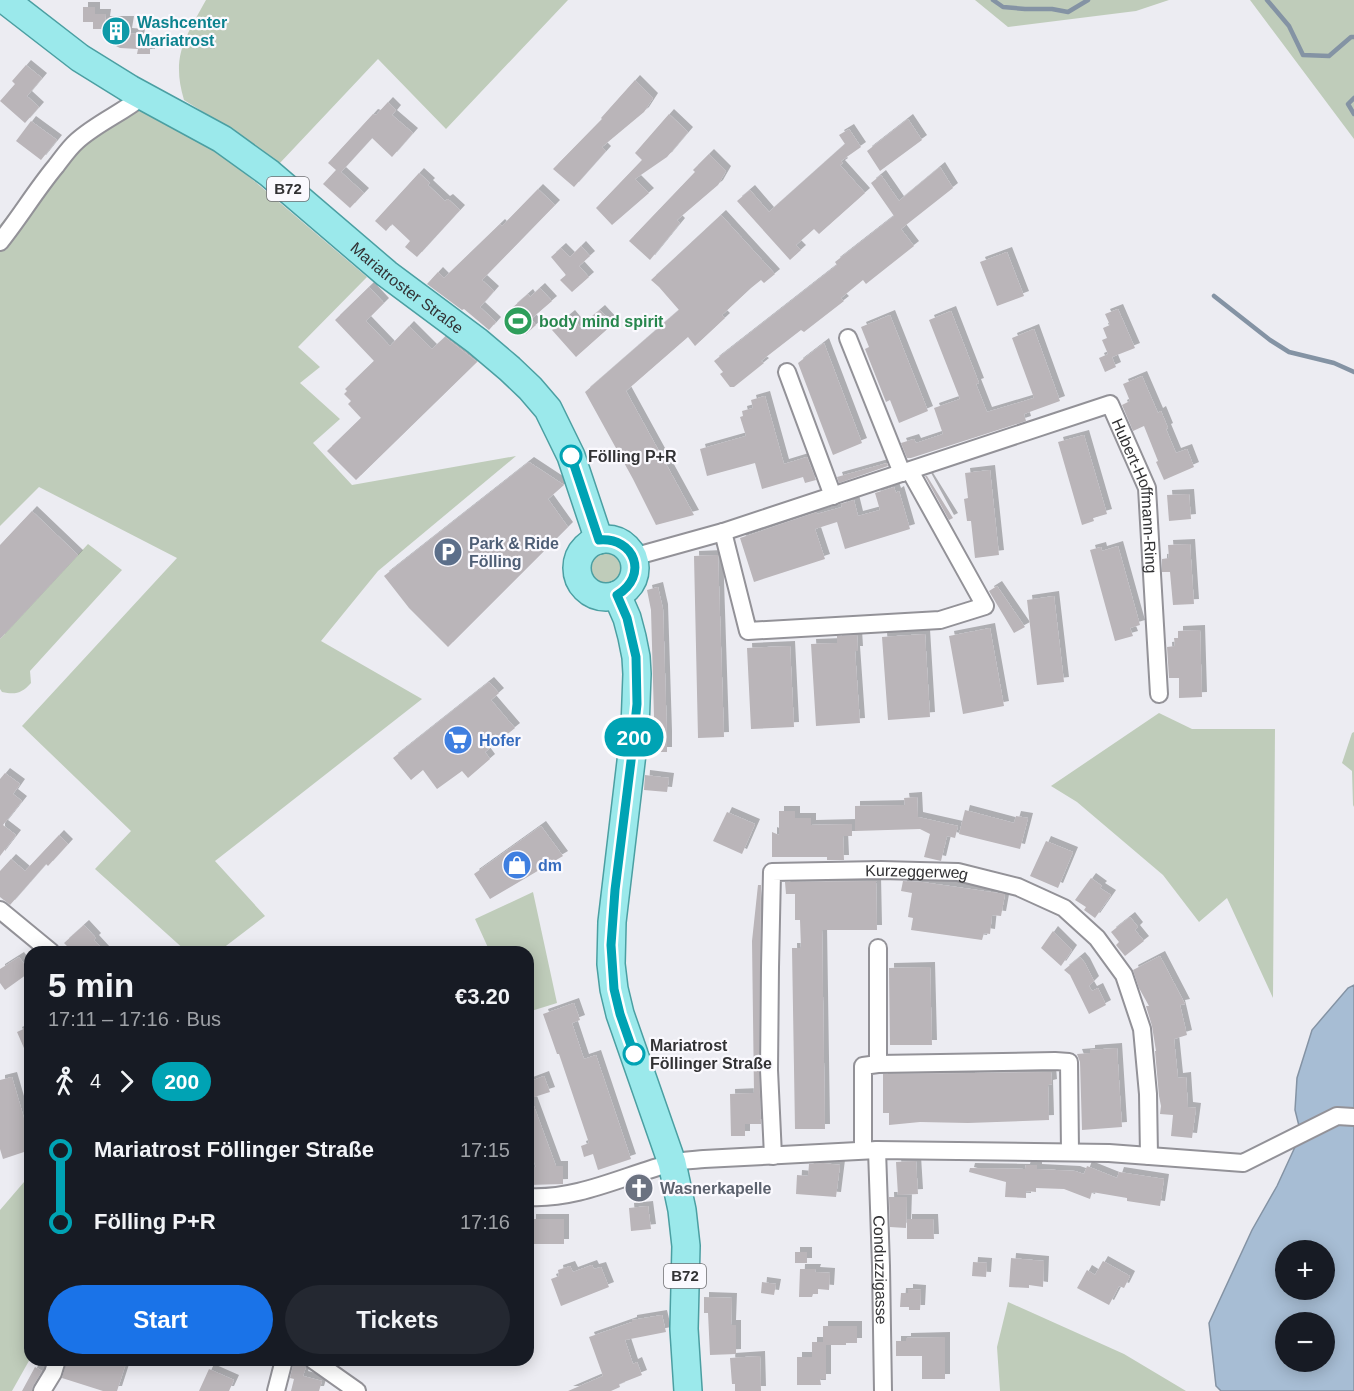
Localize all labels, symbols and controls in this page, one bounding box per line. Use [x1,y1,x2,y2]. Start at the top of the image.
place label: Washcenter Mariatrost [137,14,227,49]
building icon: Washcenter Mariatrost [100,15,132,47]
road number: B72 [267,177,309,201]
street label: Mariatroster Straße [347,239,467,337]
sports icon: body mind spirit [502,305,534,337]
place label: body mind spirit [539,313,664,330]
street label: Hubert-Hoffmann-Ring [1108,416,1160,574]
marker: Fölling P+R [560,445,582,467]
place label: Fölling P+R [588,448,677,465]
place label: Park & Ride Fölling [469,535,559,570]
parking icon: Park & Ride Fölling [432,536,464,568]
line badge: 200 [600,718,668,756]
supermarket icon: Hofer [442,724,474,756]
text: 200 [616,726,652,749]
place label: Hofer [479,732,521,749]
shop icon: dm [501,849,533,881]
place label: dm [538,857,562,874]
street label: Kurzeggerweg [865,862,970,883]
text: 5 min [48,967,134,1004]
text: €3.20 [455,984,510,1009]
text: 17:11 – 17:16 · Bus [48,1008,221,1030]
place label: Mariatrost Föllinger Straße [650,1037,772,1072]
marker: Mariatrost Föllinger Straße [623,1043,645,1065]
icon: walk [48,1065,81,1098]
icon: forward [110,1065,143,1098]
text: 4 [90,1070,101,1092]
text: 200 [164,1070,199,1093]
text: Mariatrost Föllinger Straße [94,1137,374,1162]
text: 17:15 [460,1139,510,1161]
church icon: Wasnerkapelle [623,1172,655,1204]
place label: Wasnerkapelle [660,1180,772,1197]
text: Fölling P+R [94,1209,216,1234]
text: 17:16 [460,1211,510,1233]
street label: Conduzzigasse [870,1215,890,1325]
map controls [1275,1240,1335,1372]
button: + [1275,1240,1335,1300]
road number: B72 [664,1264,706,1288]
button: Start [48,1285,273,1354]
button: Tickets [285,1285,510,1354]
button: − [1275,1312,1335,1372]

